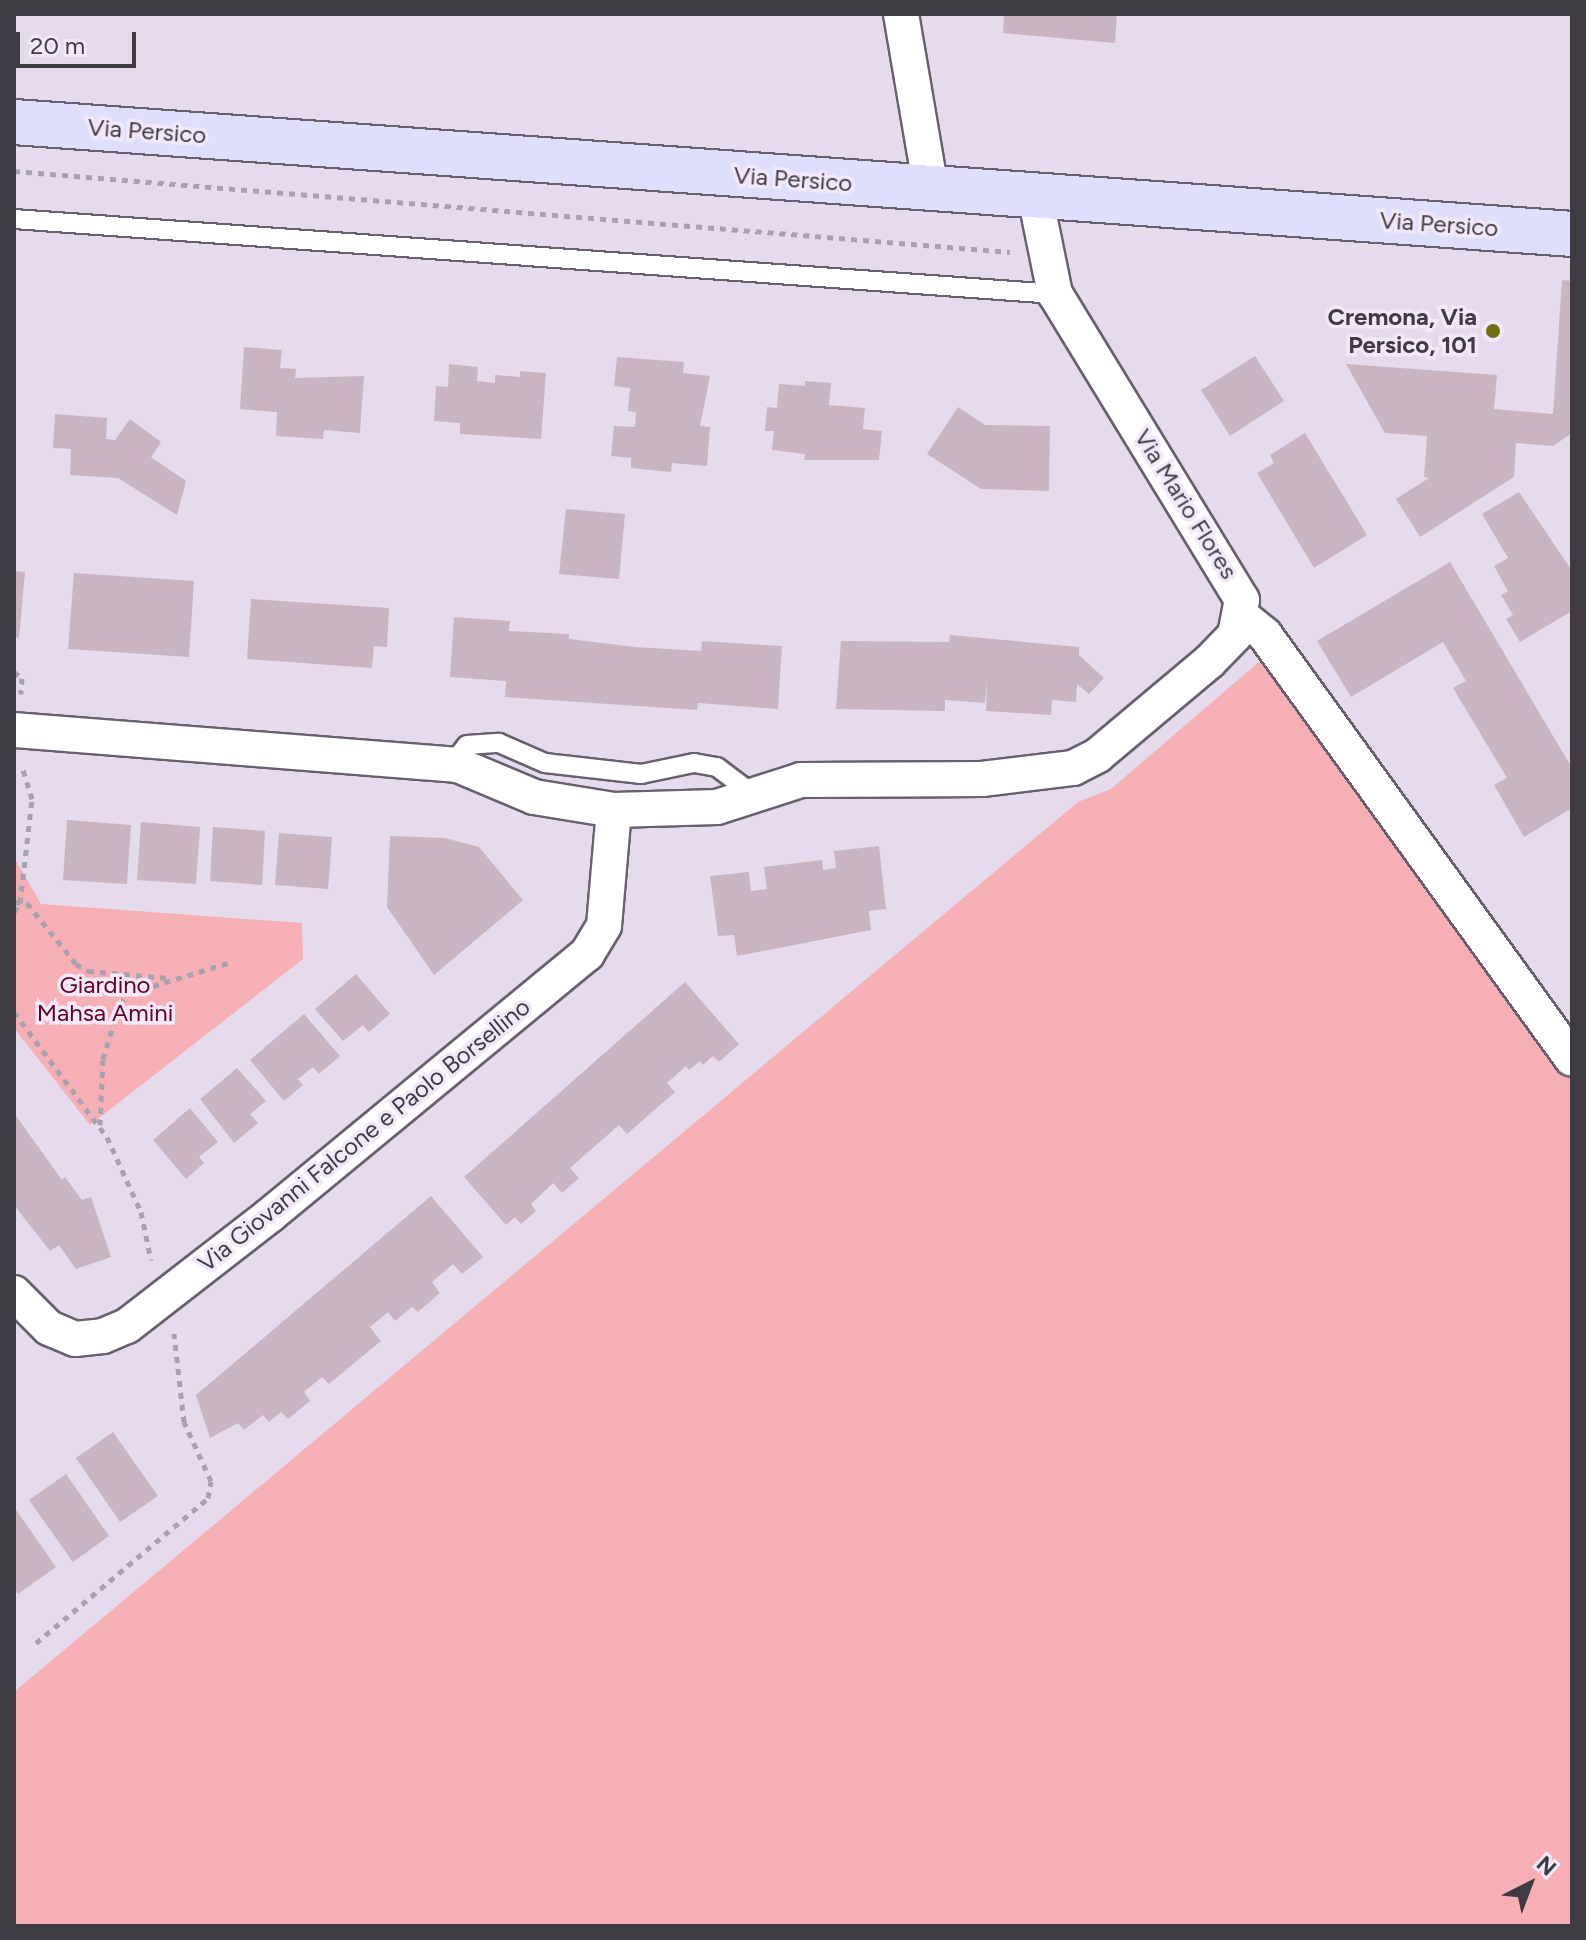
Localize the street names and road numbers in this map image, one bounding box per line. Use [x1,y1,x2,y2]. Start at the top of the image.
street label: Via Persico [87,112,207,150]
street label: Via Persico [733,160,853,198]
street label: Via Persico [1379,205,1499,243]
street label: Via Mario Flores [1128,424,1244,584]
street label: Via Giovanni Falcone e Paolo Borsellino [192,992,536,1278]

